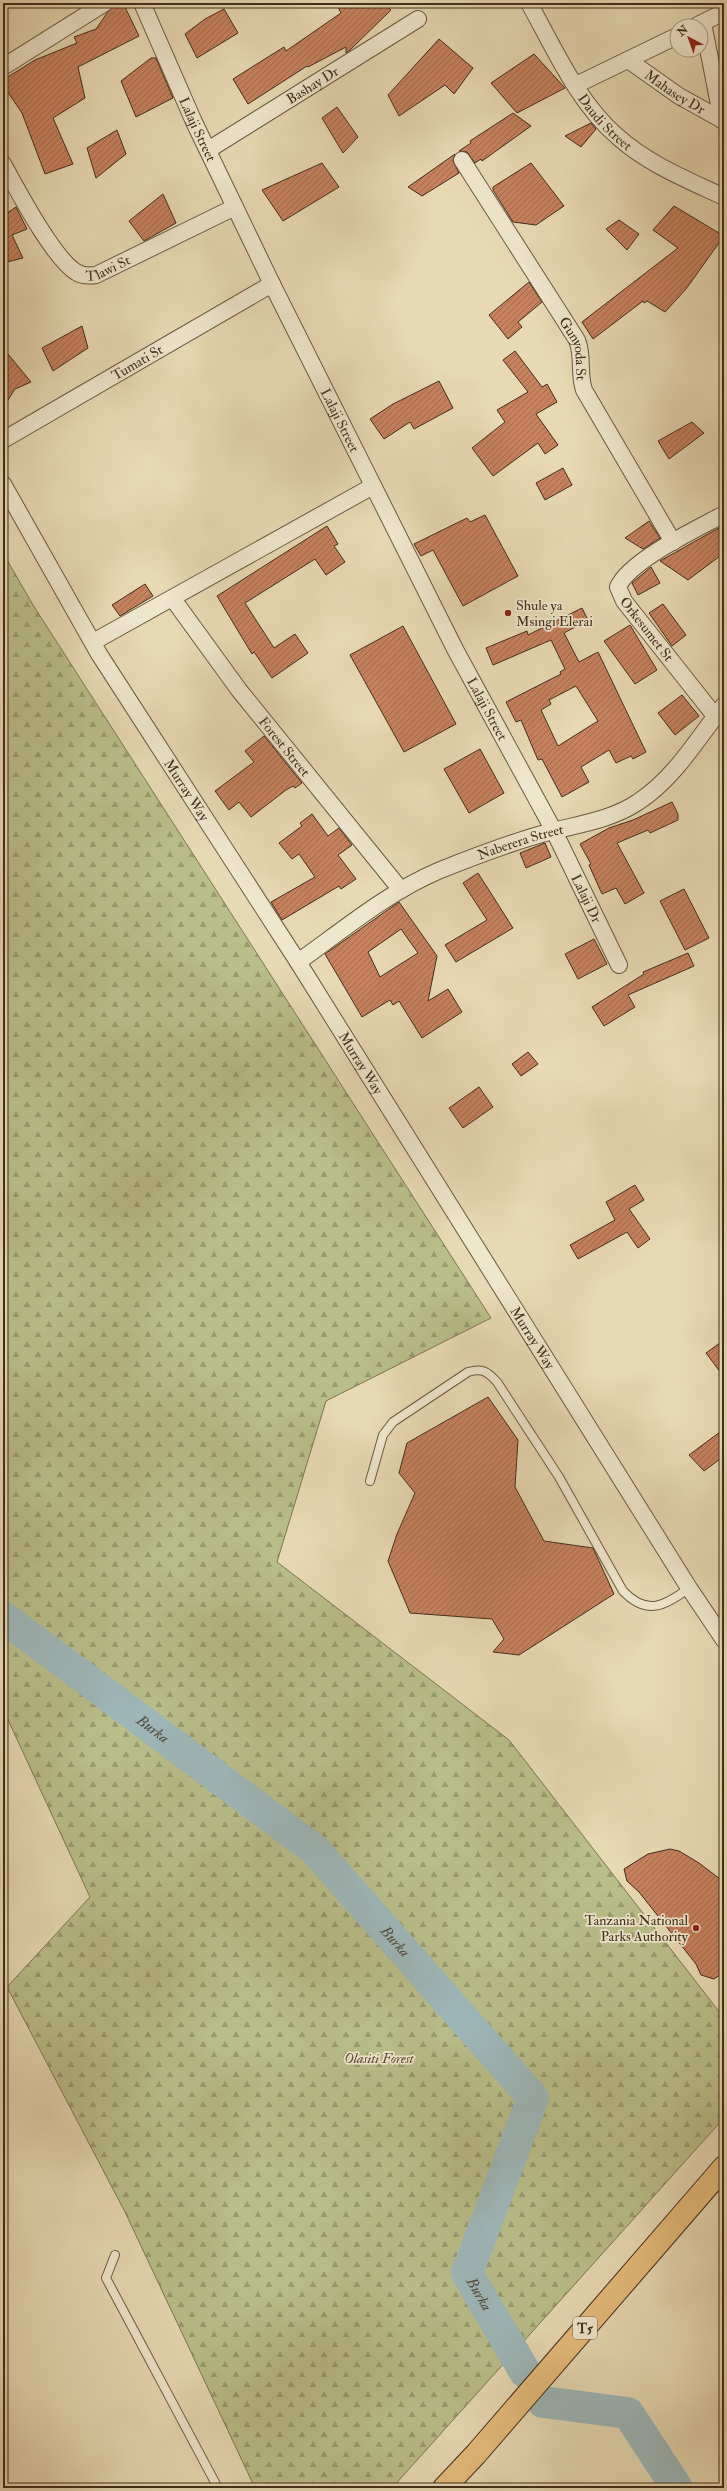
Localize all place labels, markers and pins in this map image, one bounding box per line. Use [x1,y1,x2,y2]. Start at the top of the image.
place label: Shule ya Msingi Elerai [516,597,593,630]
marker: Shule ya Msingi Elerai [503,608,513,618]
place label: Tanzania National Parks Authority [585,1912,689,1946]
marker: Tanzania National Parks Authority [691,1923,701,1933]

